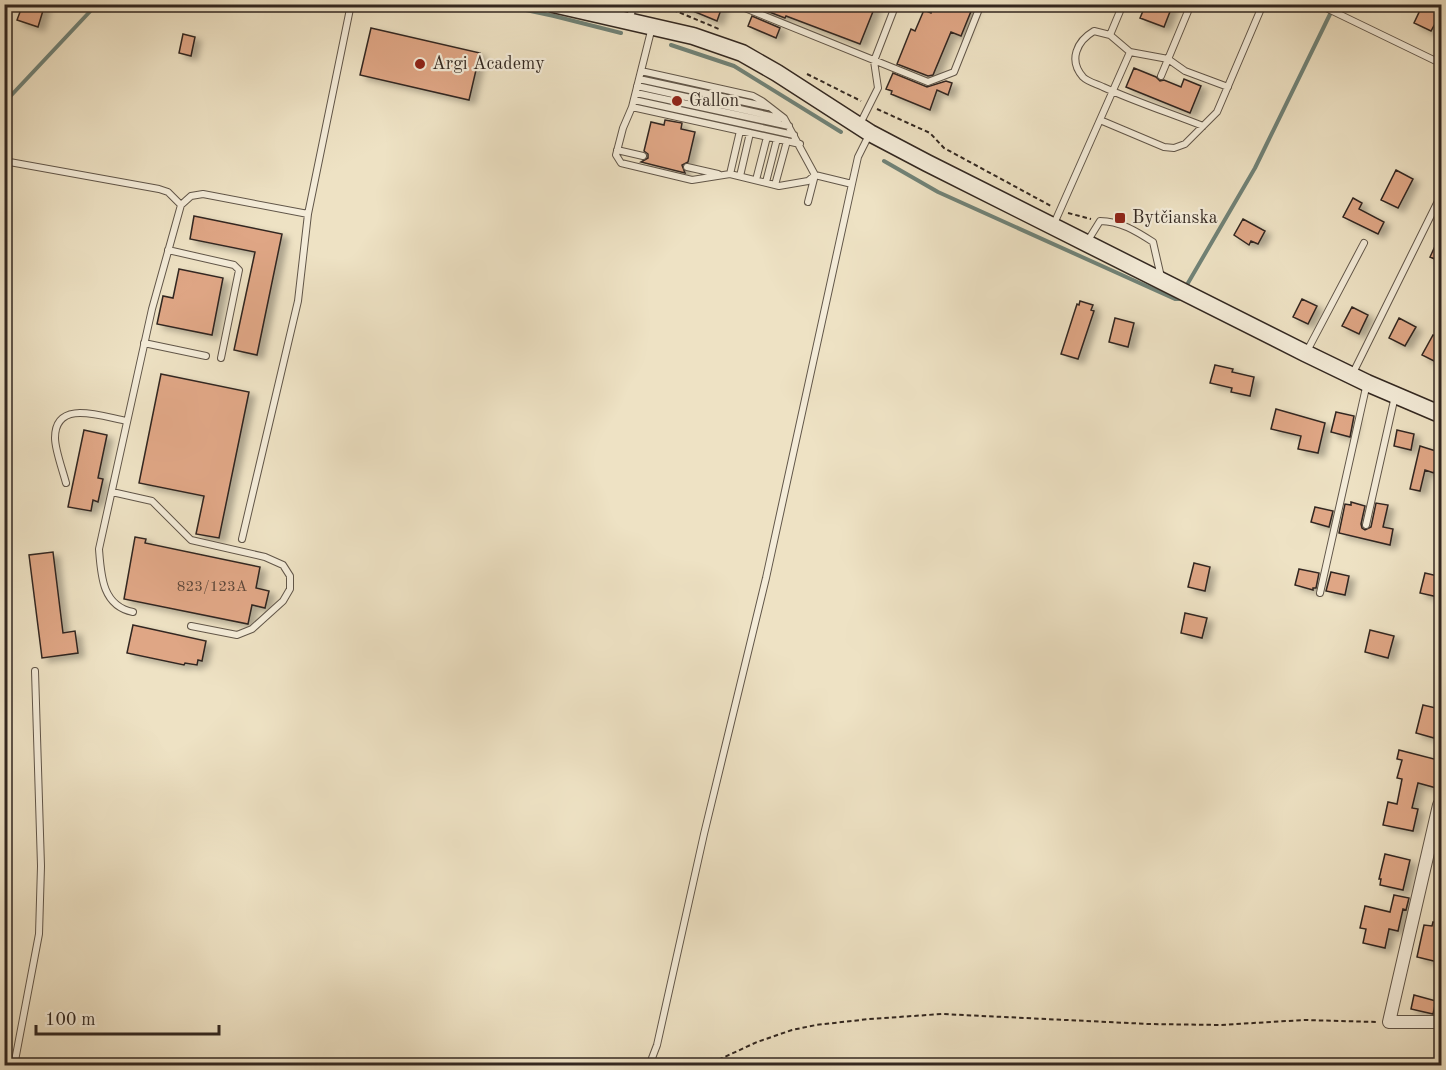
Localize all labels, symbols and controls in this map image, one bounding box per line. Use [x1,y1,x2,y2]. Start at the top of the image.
place label: Argi Academy [432,55,545,73]
marker: Argi Academy [413,57,427,71]
place label: Gallon [689,92,739,110]
marker: Gallon [670,94,684,108]
place label: Bytčianska [1132,209,1218,227]
marker: Bytčianska [1113,211,1127,225]
house number: 823/123A [177,580,248,595]
scale bar [36,998,219,1036]
text: 100 m [45,1011,96,1029]

